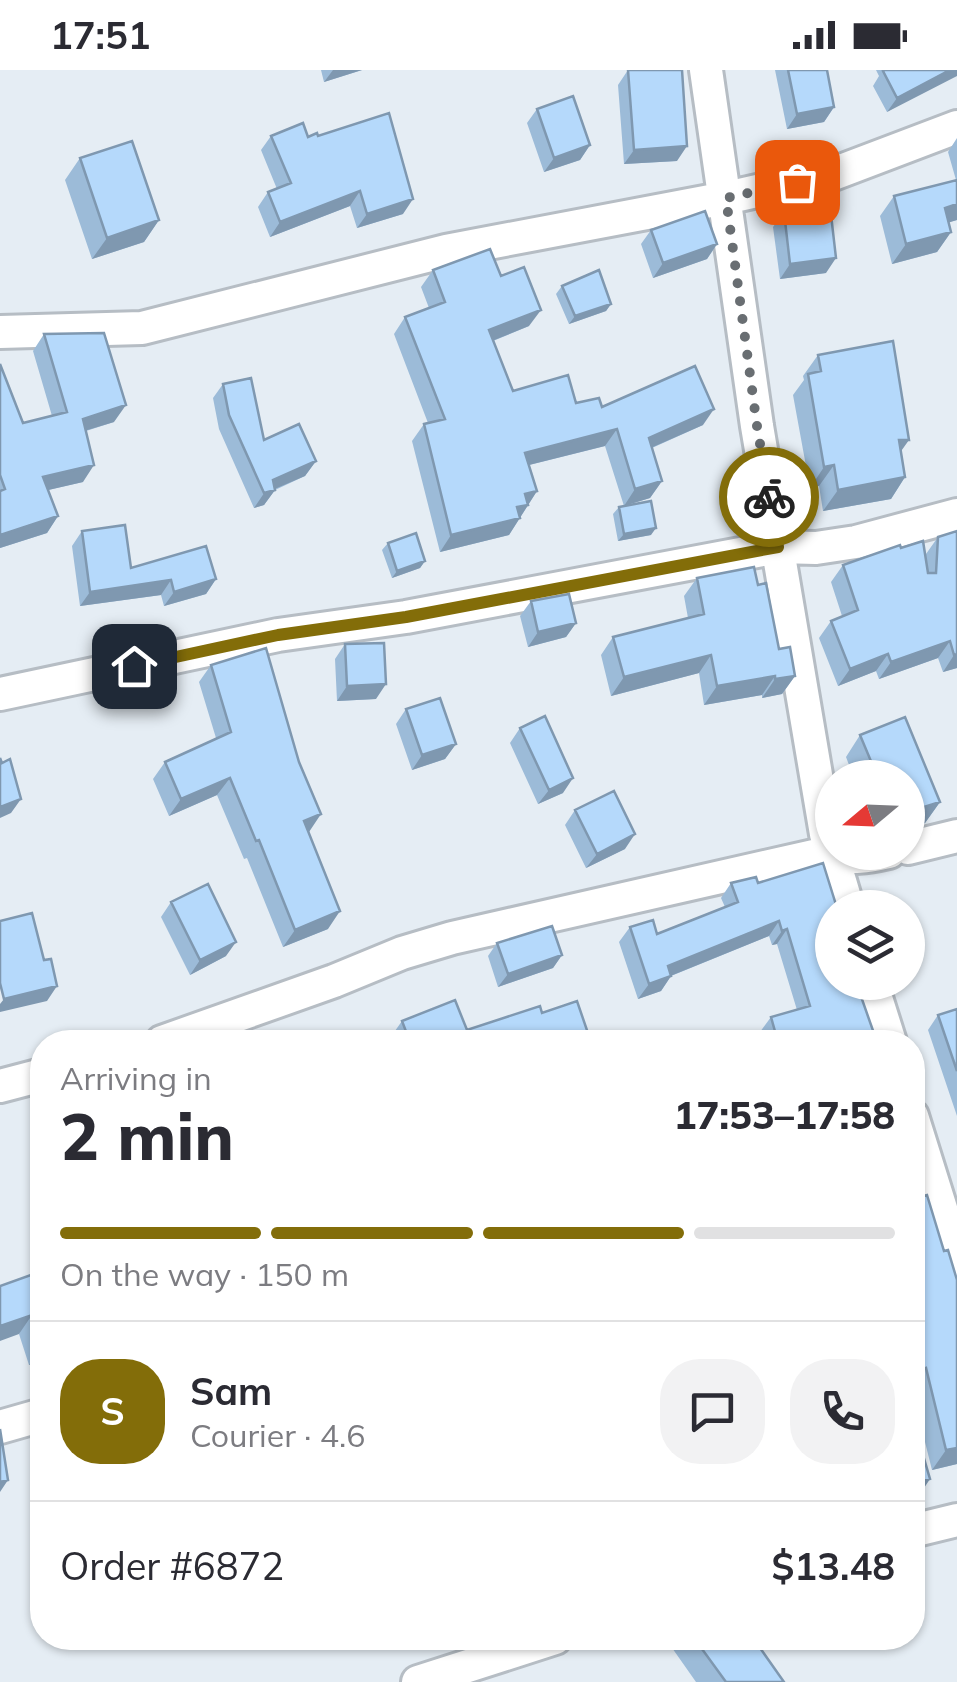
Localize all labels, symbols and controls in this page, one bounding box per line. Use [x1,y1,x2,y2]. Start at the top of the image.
text: 17:51 [50,11,151,59]
pin [755,140,840,225]
icon: bag [770,155,825,210]
courier [719,447,819,547]
icon: bike [742,470,797,525]
pin [92,624,177,709]
icon: home [107,639,162,694]
north arrow [815,760,925,870]
map controls [815,760,925,1000]
button: layers [815,890,925,1000]
text: Arriving in [60,1058,212,1098]
text: 17:53–17:58 [674,1091,895,1139]
text: 2 min [60,1095,234,1176]
text: On the way · 150 m [60,1254,349,1294]
button: chat [660,1359,765,1464]
button: phone [790,1359,895,1464]
text: Sam [190,1367,272,1415]
text: S [100,1387,125,1435]
text: Courier · 4.6 [190,1415,366,1455]
text: Order #6872 [60,1542,284,1590]
text: $13.48 [772,1542,895,1590]

